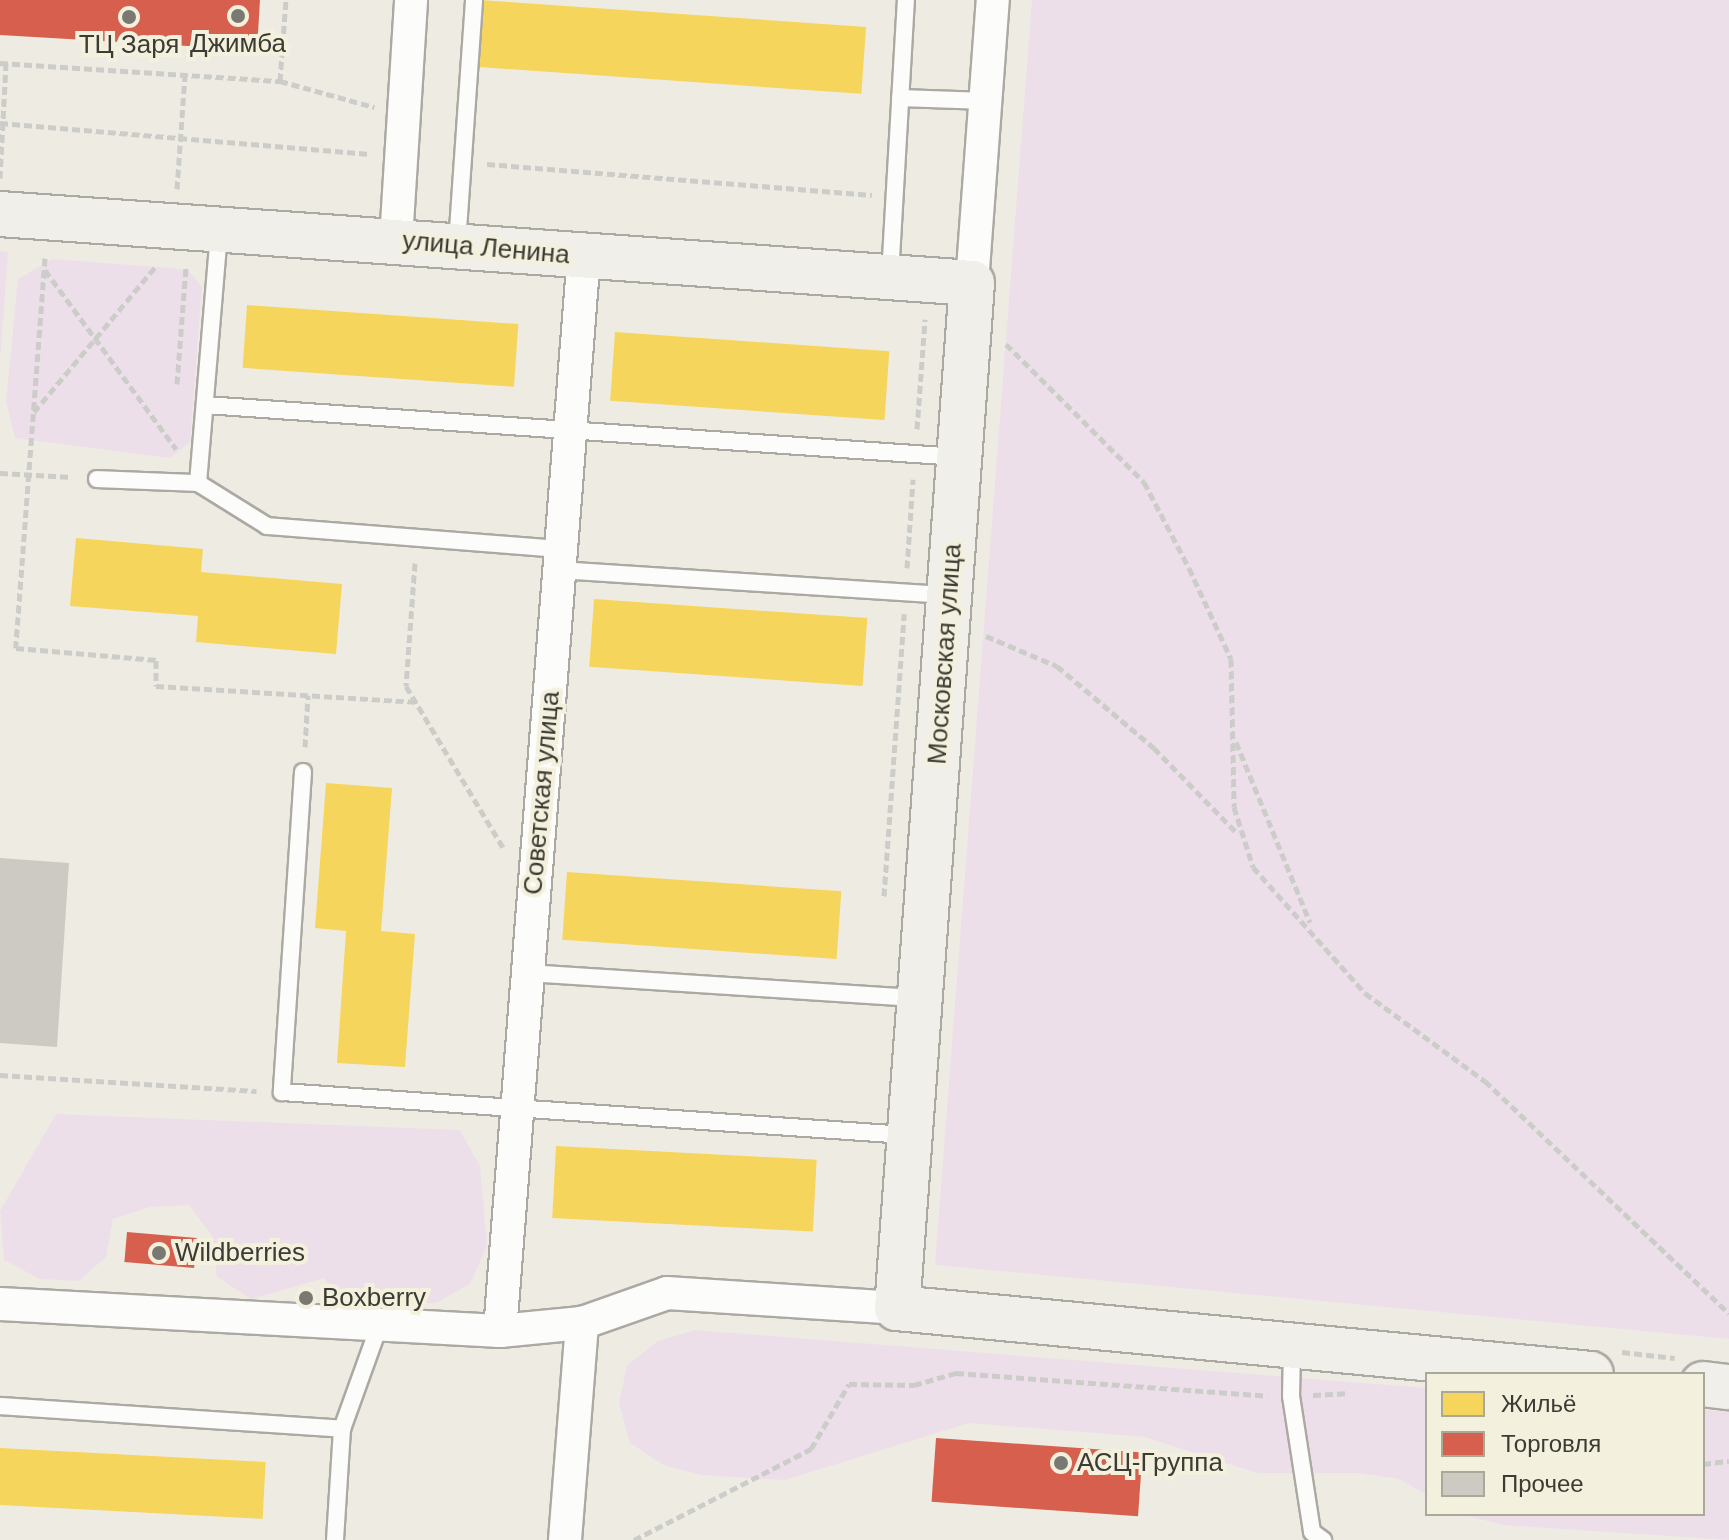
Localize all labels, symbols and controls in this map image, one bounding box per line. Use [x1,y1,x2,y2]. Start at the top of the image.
marker: Джимба [229,7,247,25]
marker: ТЦ Заря [120,8,138,26]
place label: Джимба [190,28,286,60]
place label: ТЦ Заря [79,29,179,61]
street label: улица Ленина [401,225,571,271]
street label: Московская улица [922,543,968,765]
street label: Советская улица [518,690,566,896]
place label: Wildberries [175,1237,305,1269]
marker: Wildberries [150,1244,168,1262]
place label: Boxberry [322,1282,426,1314]
marker: Boxberry [297,1289,315,1307]
legend [1425,1372,1705,1516]
text: Жильё [1501,1390,1576,1417]
text: Торговля [1501,1430,1601,1457]
place label: АСЦ-Группа [1077,1447,1223,1479]
marker: АСЦ-Группа [1052,1454,1070,1472]
text: Прочее [1501,1470,1584,1497]

